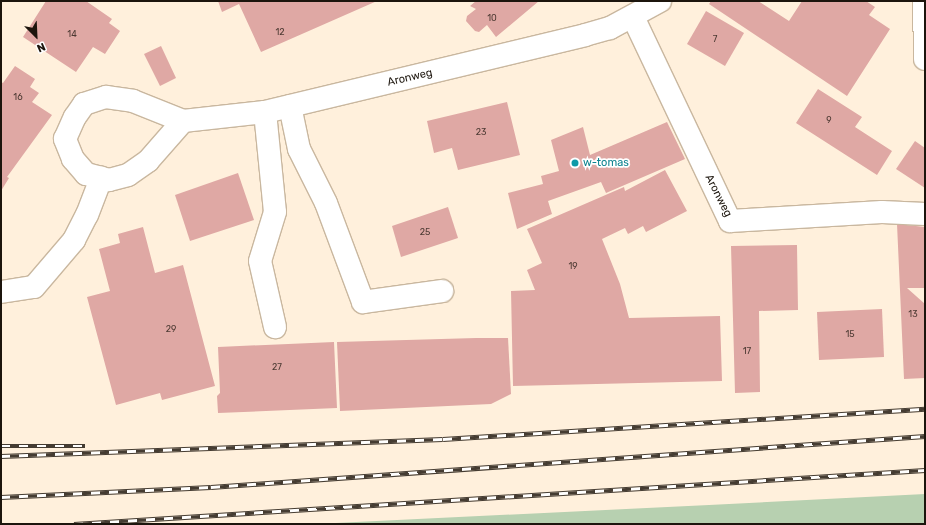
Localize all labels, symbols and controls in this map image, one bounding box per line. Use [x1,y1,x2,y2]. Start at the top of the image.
house number: 10 [487,13,497,23]
north arrow [16,16,56,56]
house number: 12 [275,27,285,37]
house number: 14 [67,29,77,39]
house number: 7 [713,34,717,44]
text: N [35,40,47,55]
street label: Aronweg [386,66,434,90]
house number: 16 [13,92,23,102]
house number: 9 [826,115,832,125]
house number: 23 [476,127,486,137]
place label: w-tomas [583,156,629,170]
marker: w-tomas [570,158,580,168]
street label: Aronweg [702,173,734,219]
house number: 25 [420,227,430,237]
house number: 19 [568,261,578,271]
house number: 13 [908,309,918,319]
house number: 29 [166,324,176,334]
house number: 15 [845,329,855,339]
house number: 17 [743,346,751,356]
house number: 27 [272,362,282,372]

